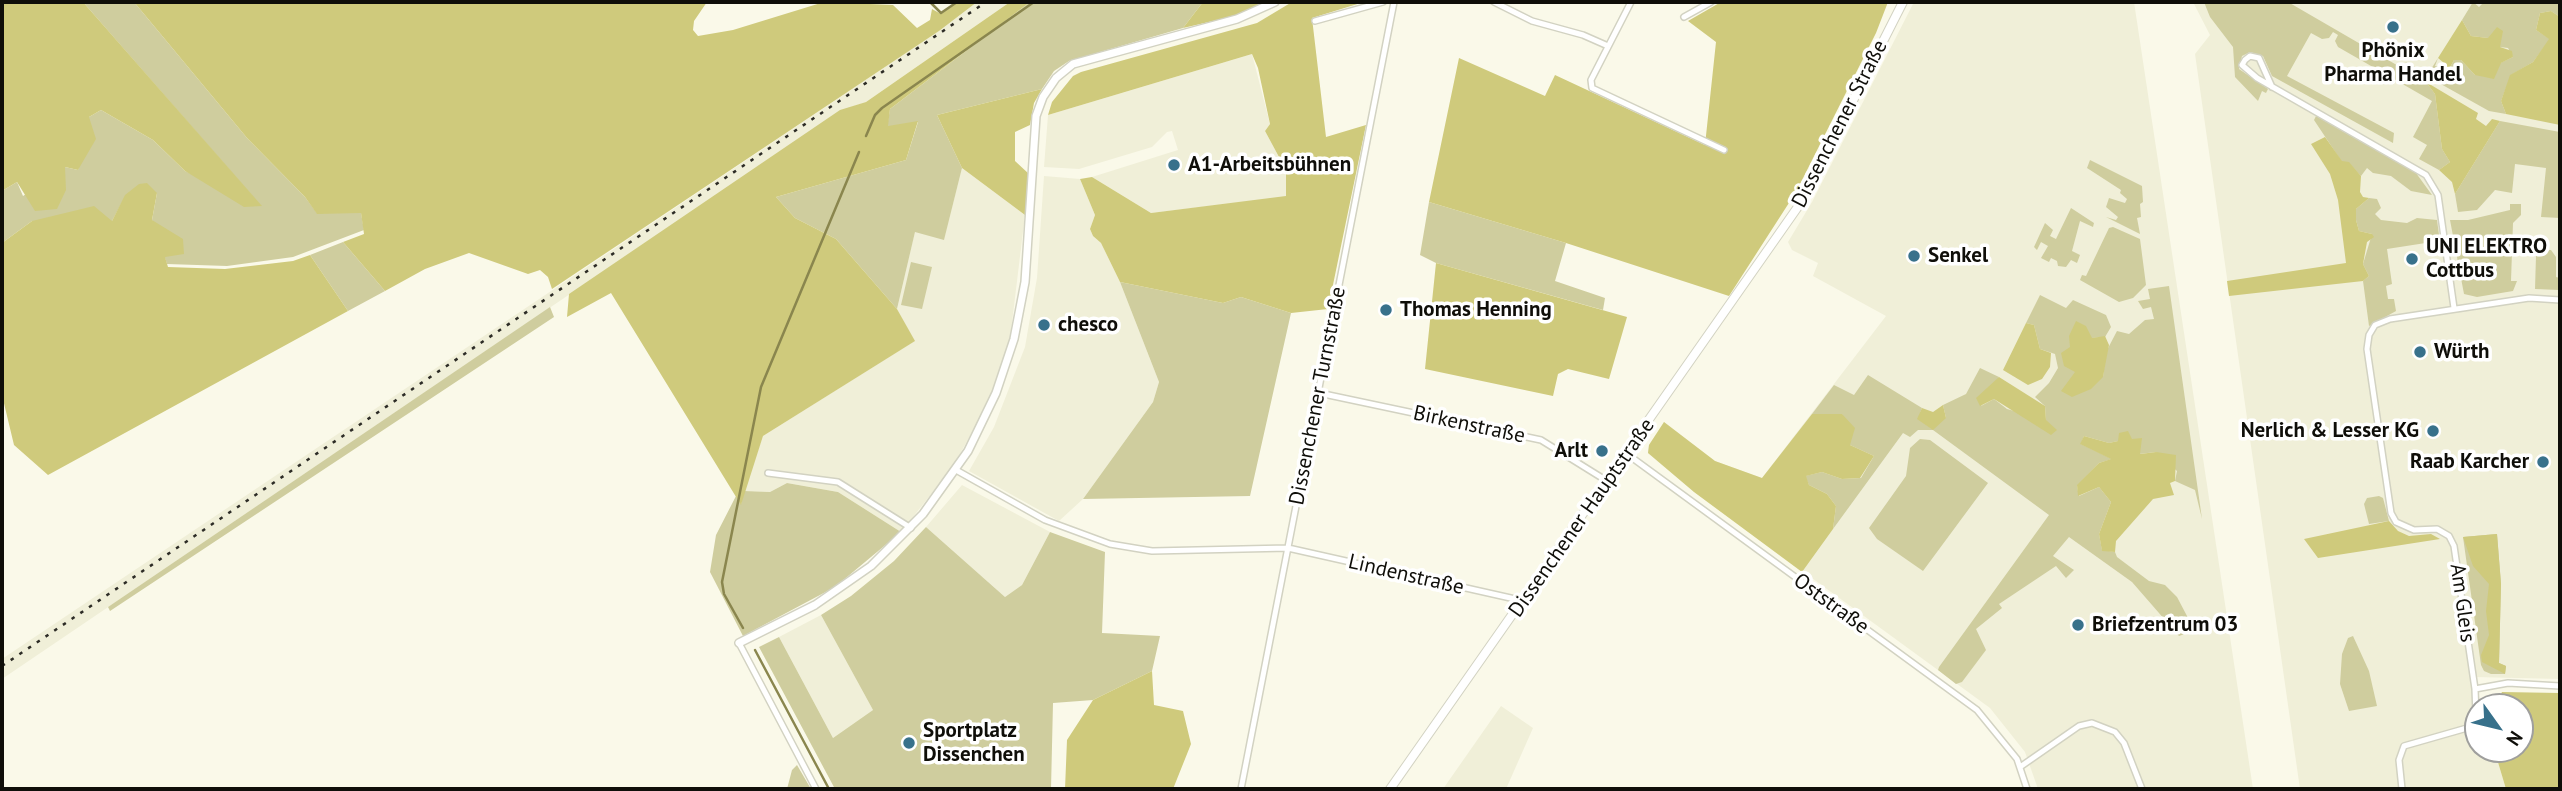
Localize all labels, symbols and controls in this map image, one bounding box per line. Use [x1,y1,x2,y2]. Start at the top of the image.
marker: Phönix Pharma Handel [2385,19,2401,35]
street label: Dissenchener Straße [1787,36,1893,212]
place label: Phönix Pharma Handel [2324,38,2462,88]
place label: A1-Arbeitsbühnen [1188,152,1351,178]
marker: A1-Arbeitsbühnen [1166,157,1182,173]
place label: UNI ELEKTRO Cottbus [2426,234,2547,284]
place label: Senkel [1928,243,1988,269]
marker: Senkel [1906,248,1922,264]
marker: UNI ELEKTRO Cottbus [2404,251,2420,267]
street label: Dissenchener Turnstraße [1284,285,1352,507]
place label: Thomas Henning [1400,297,1552,323]
marker: Thomas Henning [1378,302,1394,318]
place label: chesco [1058,312,1118,338]
marker: chesco [1036,317,1052,333]
place label: Würth [2434,339,2490,365]
marker: Würth [2412,344,2428,360]
street label: Birkenstraße [1411,401,1527,449]
street label: Dissenchener Hauptstraße [1504,414,1660,622]
place label: Nerlich & Lesser KG [2241,418,2419,444]
marker: Nerlich & Lesser KG [2425,423,2441,439]
place label: Arlt [1554,438,1588,464]
marker: Arlt [1594,443,1610,459]
place label: Raab Karcher [2410,449,2529,475]
marker: Raab Karcher [2535,454,2551,470]
street label: Lindenstraße [1346,549,1466,601]
street label: Am Gleis [2444,562,2480,644]
street label: Oststraße [1788,568,1874,640]
place label: Briefzentrum 03 [2092,612,2238,638]
marker: Briefzentrum 03 [2070,617,2086,633]
north arrow [2464,693,2534,763]
place label: Sportplatz Dissenchen [923,718,1025,768]
text: N [2501,727,2528,751]
marker: Sportplatz Dissenchen [901,735,917,751]

